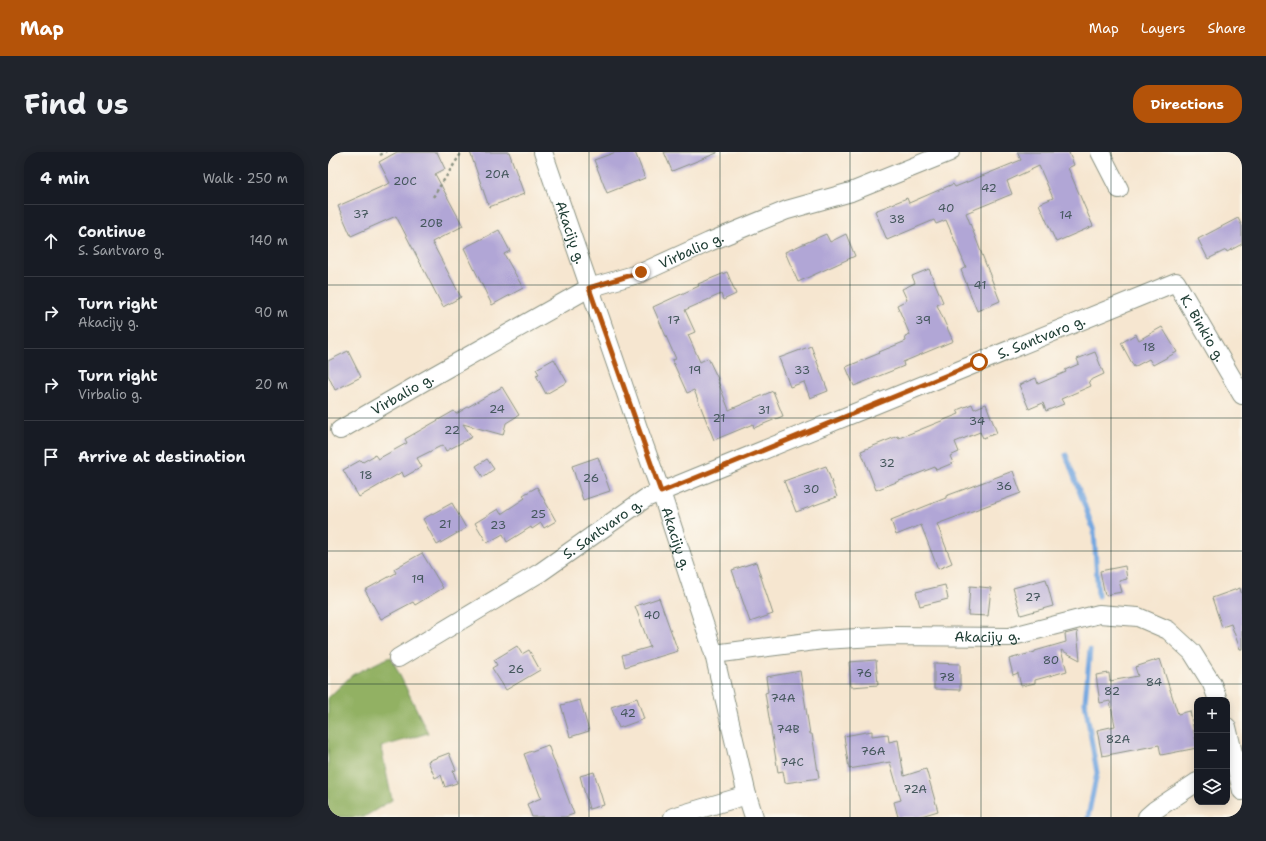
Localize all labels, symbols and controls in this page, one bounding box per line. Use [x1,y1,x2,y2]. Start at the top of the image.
text: Map [20,16,64,41]
text: Map [1089,19,1119,37]
text: Layers [1141,19,1185,37]
text: Share [1207,19,1246,37]
text: Find us [24,85,129,123]
button: Directions [1133,85,1242,123]
house number: 20A [484,166,510,182]
text: 4 min [40,167,90,189]
text: Walk · 250 m [203,170,288,187]
house number: 20C [393,173,417,189]
house number: 42 [981,180,997,196]
street label: Akacijų g. [551,198,590,266]
house number: 40 [938,200,954,216]
house number: 37 [353,206,369,222]
house number: 14 [1060,207,1072,223]
house number: 38 [889,211,905,227]
house number: 20B [419,215,443,231]
text: Continue [78,222,146,242]
street label: Virbalio g. [656,228,726,273]
icon: ahead [40,230,62,252]
text: 140 m [249,232,288,249]
text: S. Santvaro g. [78,242,165,259]
route end [632,263,650,281]
house number: 41 [974,277,986,293]
street label: K. Binkio g. [1176,291,1229,365]
text: Turn right [78,294,158,314]
icon: right [40,302,62,324]
text: 90 m [254,304,288,321]
street label: S. Santvaro g. [994,311,1088,363]
house number: 17 [668,312,680,328]
house number: 39 [915,312,931,328]
text: Akacijų g. [78,314,139,331]
house number: 18 [1142,339,1156,355]
route start [970,353,988,371]
house number: 19 [689,362,701,378]
house number: 33 [794,362,810,378]
text: Turn right [78,366,158,386]
street label: Virbalio g. [368,369,437,419]
icon: right [40,374,62,396]
text: 20 m [255,376,288,393]
text: Virbalio g. [78,386,142,403]
house number: 24 [489,401,505,417]
house number: 31 [758,402,770,418]
house number: 21 [713,410,725,426]
house number: 34 [969,413,985,429]
house number: 22 [444,422,460,438]
icon: arrive [40,446,62,468]
text: Arrive at destination [78,447,246,467]
house number: 32 [879,455,895,471]
house number: 18 [359,467,373,483]
house number: 26 [583,470,599,486]
house number: 36 [996,478,1012,494]
house number: 30 [803,481,819,497]
street label: S. Santvaro g. [559,494,646,563]
street label: Akacijų g. [658,505,695,573]
house number: 25 [530,506,546,522]
house number: 21 [439,516,451,532]
house number: 23 [490,517,506,533]
house number: 19 [412,571,424,587]
house number: 27 [1025,589,1041,605]
house number: 40 [644,607,660,623]
street label: Akacijų g. [954,626,1022,646]
house number: 80 [1043,652,1059,668]
house number: 26 [508,661,524,677]
house number: 76 [856,665,872,681]
house number: 78 [939,669,955,685]
house number: 84 [1146,674,1162,690]
house number: 82 [1104,683,1120,699]
house number: 74A [771,690,796,706]
map controls [1194,697,1230,805]
button: + [1194,697,1230,733]
house number: 42 [620,705,636,721]
house number: 74B [776,721,800,737]
house number: 82A [1106,731,1130,747]
button: − [1194,733,1230,769]
house number: 76A [861,743,886,759]
house number: 74C [780,754,804,770]
button: layers [1194,769,1230,805]
house number: 72A [903,781,927,797]

